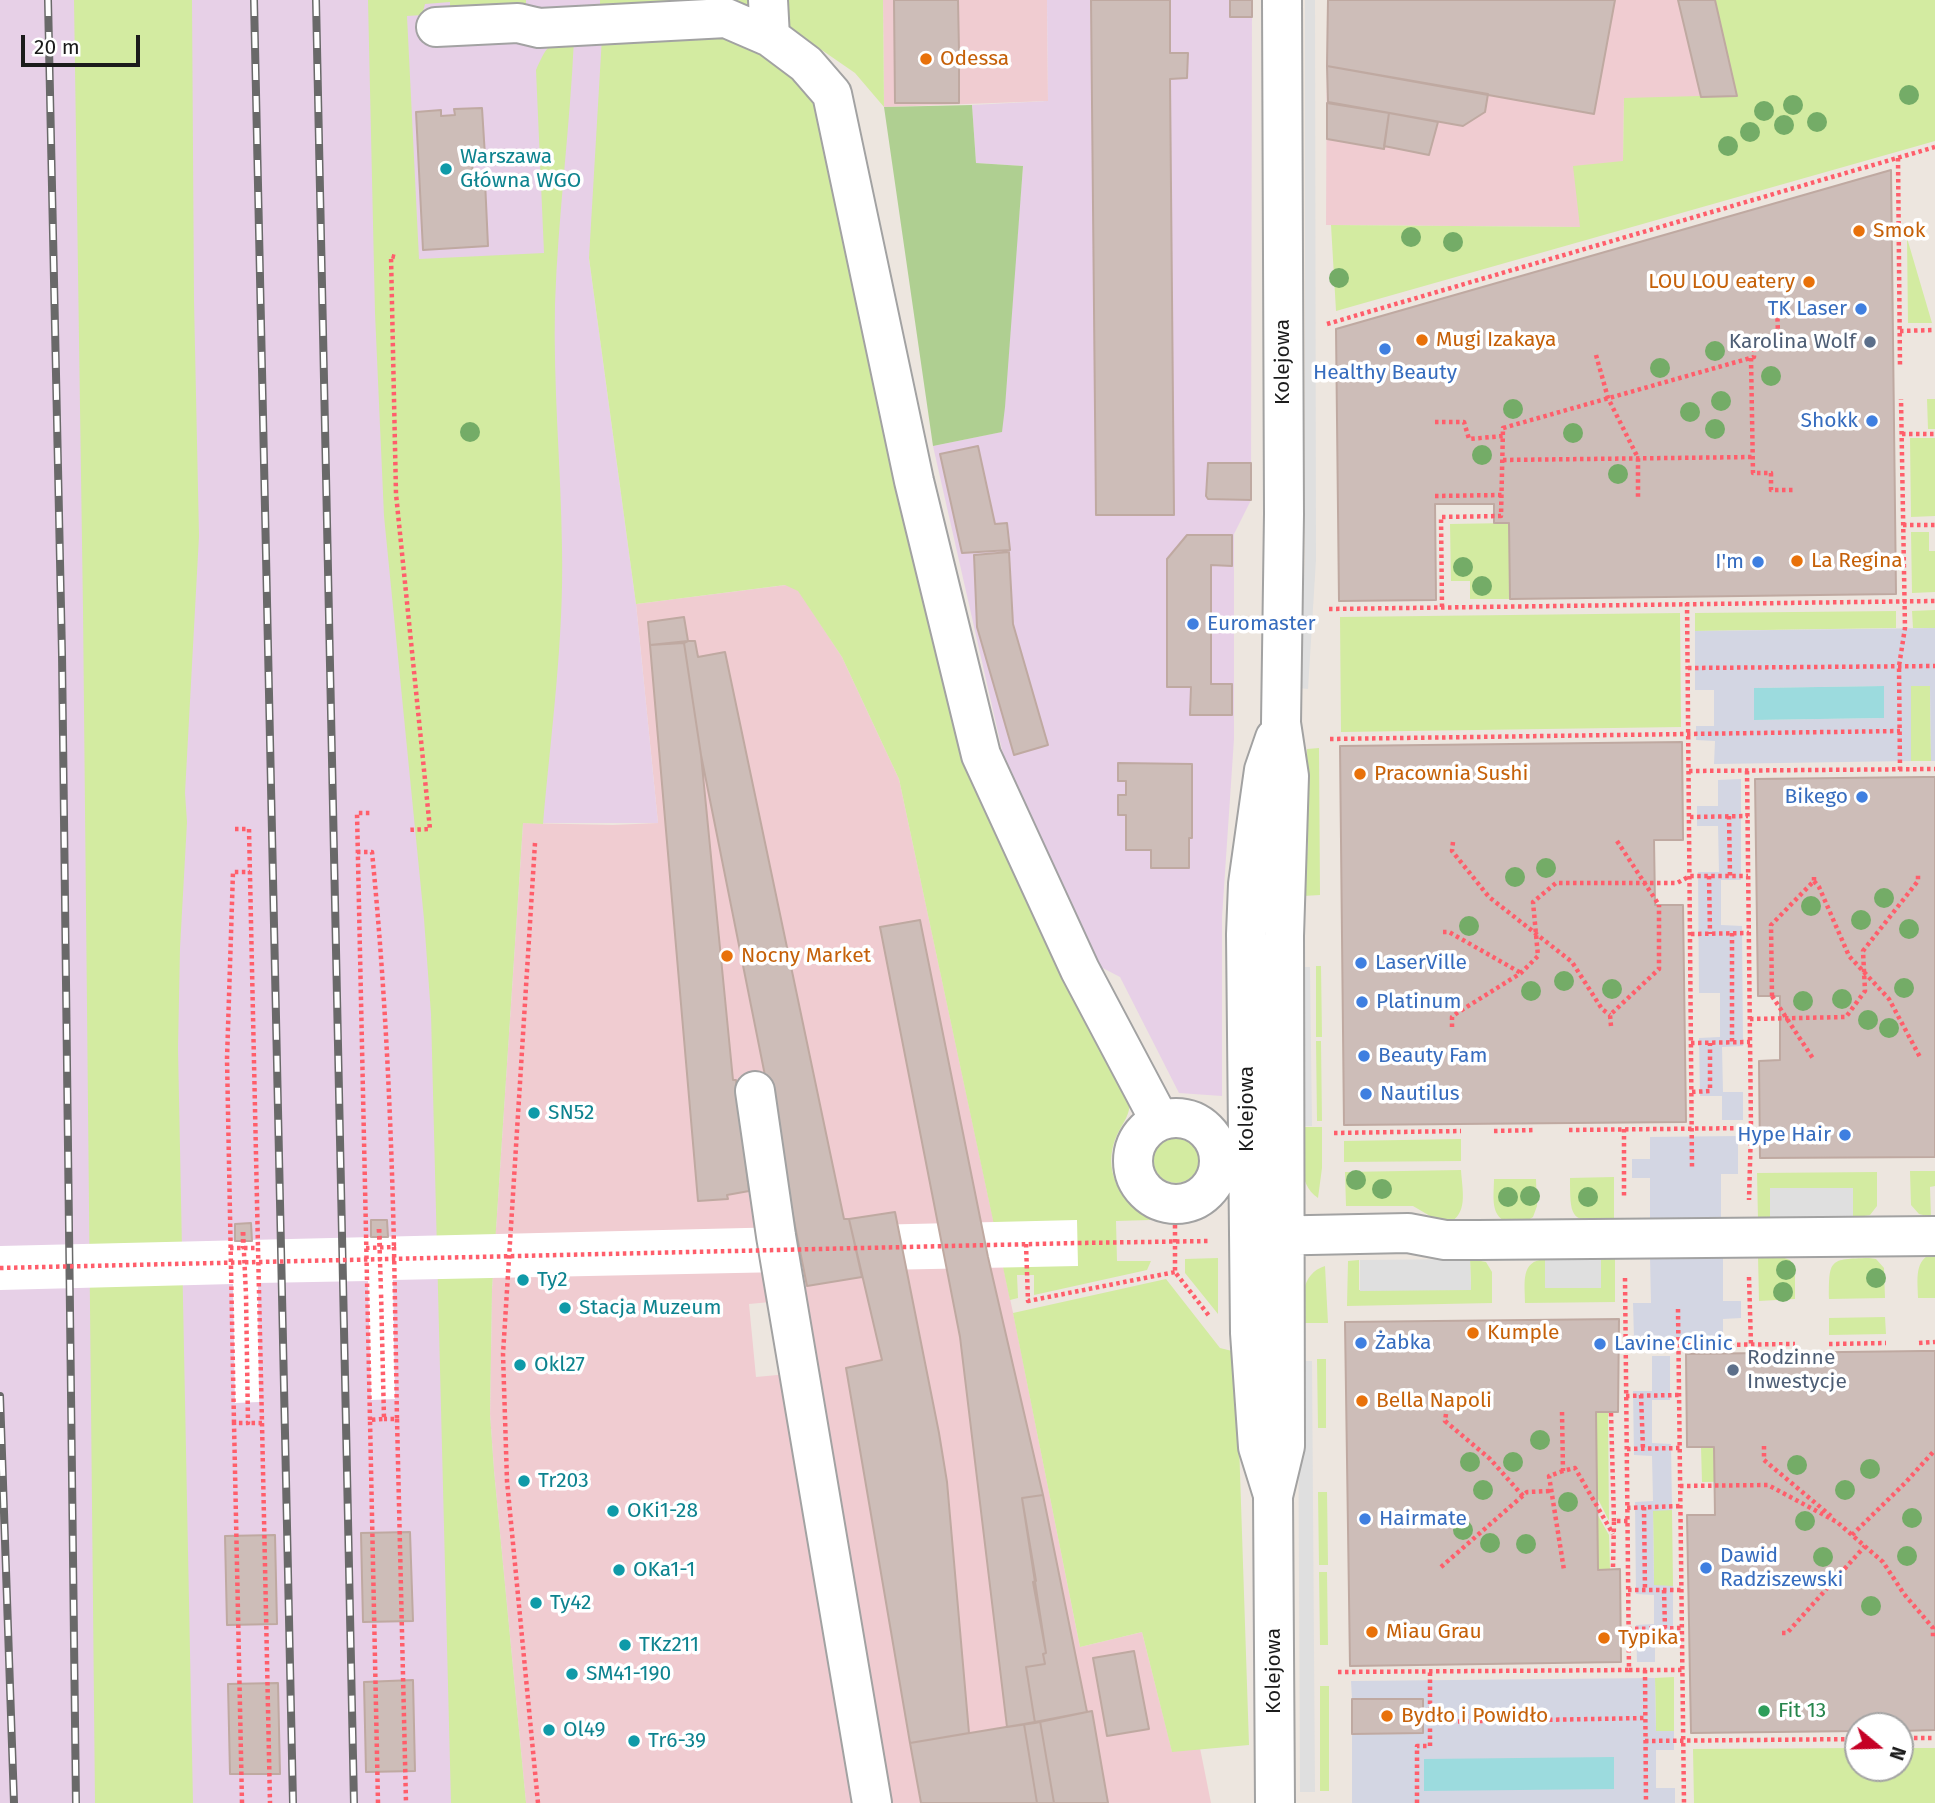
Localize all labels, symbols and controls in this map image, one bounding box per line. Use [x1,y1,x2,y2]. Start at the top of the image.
scale bar [24,21,144,65]
text: 20 m [34,34,80,60]
place label: Odessa [940,46,1009,72]
marker: Odessa [918,51,934,67]
place label: Warszawa Główna WGO [460,144,581,194]
marker: Warszawa Główna WGO [438,161,454,177]
place label: Smok [1873,218,1925,244]
marker: Smok [1851,223,1867,239]
place label: LOU LOU eatery [1648,269,1795,295]
marker: LOU LOU eatery [1801,274,1817,290]
place label: TK Laser [1767,296,1847,322]
marker: TK Laser [1853,301,1869,317]
street label: Kolejowa [1270,319,1296,405]
place label: Mugi Izakaya [1436,327,1556,353]
place label: Karolina Wolf [1729,329,1856,355]
marker: Mugi Izakaya [1414,332,1430,348]
marker: Karolina Wolf [1862,334,1878,350]
marker: Healthy Beauty [1377,341,1393,357]
place label: Healthy Beauty [1313,360,1457,386]
place label: Shokk [1800,408,1858,434]
marker: Shokk [1864,413,1880,429]
place label: La Regina [1811,548,1903,574]
place label: I'm [1715,549,1744,575]
marker: La Regina [1789,553,1805,569]
marker: I'm [1750,554,1766,570]
place label: Euromaster [1207,611,1316,637]
marker: Euromaster [1185,616,1201,632]
place label: Pracownia Sushi [1374,761,1528,787]
marker: Pracownia Sushi [1352,766,1368,782]
place label: Bikego [1784,784,1848,810]
marker: Bikego [1854,789,1870,805]
place label: Nocny Market [741,943,871,969]
marker: Nocny Market [719,948,735,964]
place label: LaserVille [1375,950,1467,976]
marker: LaserVille [1353,955,1369,971]
place label: Platinum [1376,989,1461,1015]
marker: Platinum [1354,994,1370,1010]
place label: Beauty Fam [1378,1043,1487,1069]
marker: Beauty Fam [1356,1048,1372,1064]
street label: Kolejowa [1234,1066,1260,1152]
place label: Nautilus [1380,1081,1460,1107]
marker: Nautilus [1358,1086,1374,1102]
place label: SN52 [548,1100,594,1126]
marker: SN52 [526,1105,542,1121]
place label: Hype Hair [1737,1122,1831,1148]
marker: Hype Hair [1837,1127,1853,1143]
place label: Ty2 [537,1267,568,1293]
marker: Ty2 [515,1272,531,1288]
place label: Stacja Muzeum [579,1295,721,1321]
marker: Stacja Muzeum [557,1300,573,1316]
place label: Kumple [1487,1320,1559,1346]
marker: Kumple [1465,1325,1481,1341]
place label: Żabka [1375,1330,1431,1356]
place label: Lavine Clinic [1614,1331,1733,1357]
marker: Żabka [1353,1335,1369,1351]
marker: Lavine Clinic [1592,1336,1608,1352]
place label: Rodzinne Inwestycje [1747,1345,1847,1395]
place label: Okl27 [534,1352,585,1378]
marker: Okl27 [512,1357,528,1373]
marker: Rodzinne Inwestycje [1725,1362,1741,1378]
place label: Bella Napoli [1376,1388,1492,1414]
marker: Bella Napoli [1354,1393,1370,1409]
place label: Tr203 [538,1468,589,1494]
marker: Tr203 [516,1473,532,1489]
place label: OKi1-28 [627,1498,698,1524]
marker: OKi1-28 [605,1503,621,1519]
place label: Hairmate [1379,1506,1467,1532]
marker: Hairmate [1357,1511,1373,1527]
place label: Dawid Radziszewski [1720,1543,1843,1593]
place label: OKa1-1 [633,1557,695,1583]
marker: Dawid Radziszewski [1698,1560,1714,1576]
marker: OKa1-1 [611,1562,627,1578]
place label: Ty42 [550,1590,591,1616]
marker: Ty42 [528,1595,544,1611]
place label: Miau Grau [1386,1619,1482,1645]
marker: Miau Grau [1364,1624,1380,1640]
place label: Typika [1618,1625,1679,1651]
street label: Kolejowa [1261,1628,1287,1714]
marker: Typika [1596,1630,1612,1646]
place label: TKz211 [639,1632,699,1658]
marker: TKz211 [617,1637,633,1653]
place label: SM41-190 [586,1661,671,1687]
marker: SM41-190 [564,1666,580,1682]
place label: Fit 13 [1778,1698,1826,1724]
place label: Bydło i Powidło [1401,1703,1548,1729]
marker: Fit 13 [1756,1703,1772,1719]
marker: Bydło i Powidło [1379,1708,1395,1724]
north arrow [1844,1712,1914,1782]
place label: Ol49 [563,1717,605,1743]
marker: Ol49 [541,1722,557,1738]
place label: Tr6-39 [648,1728,706,1754]
marker: Tr6-39 [626,1733,642,1749]
text: N [1885,1744,1910,1763]

